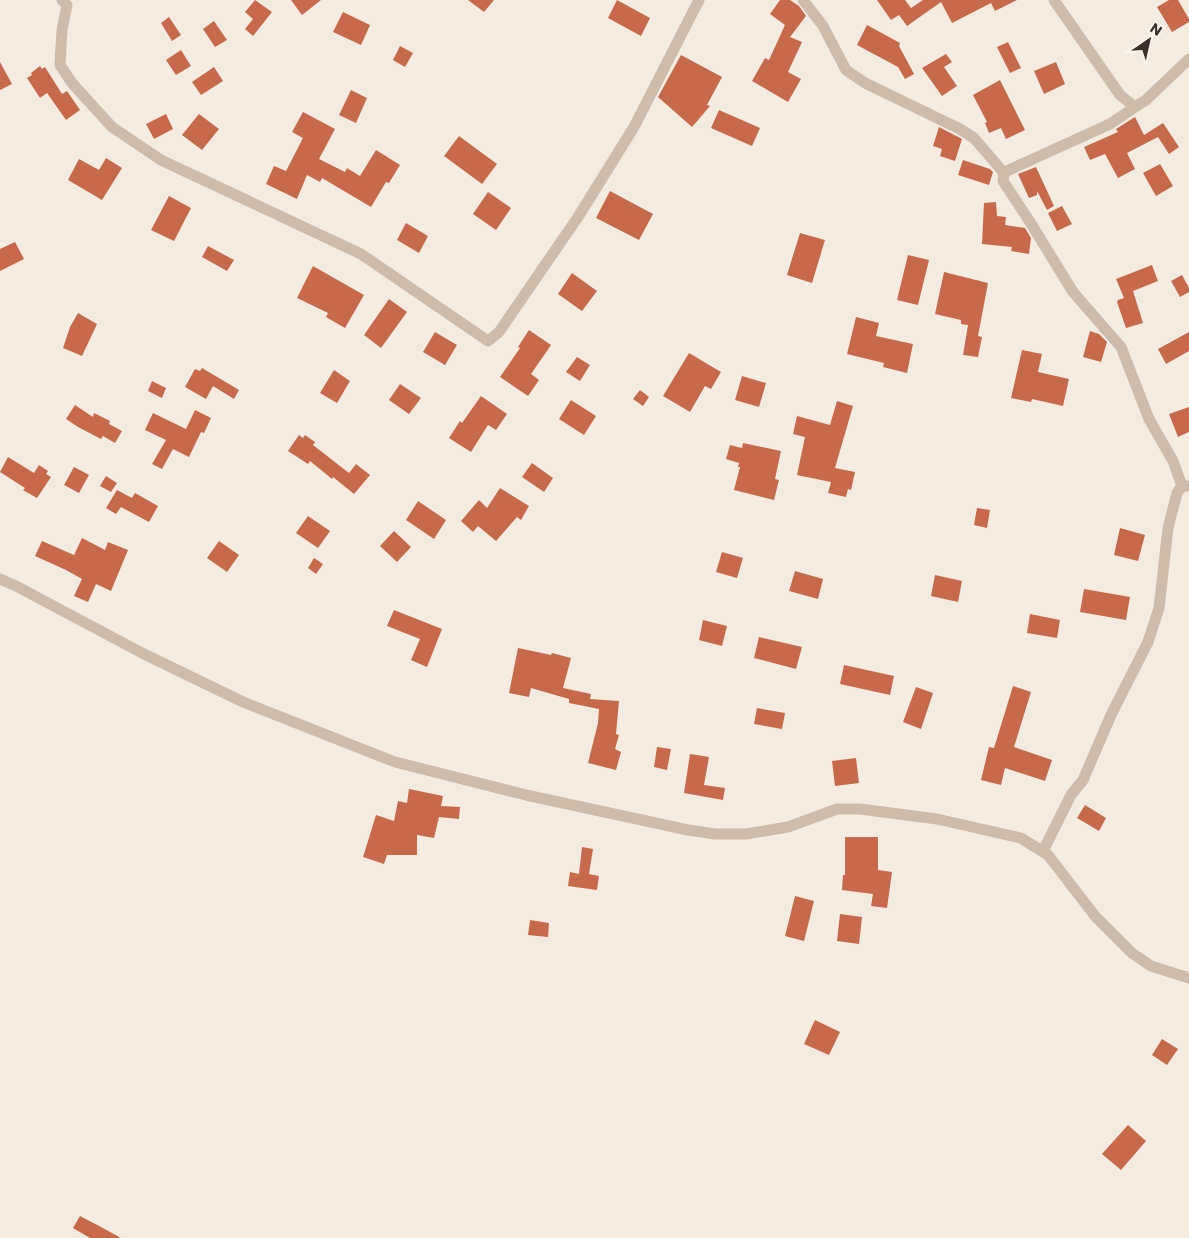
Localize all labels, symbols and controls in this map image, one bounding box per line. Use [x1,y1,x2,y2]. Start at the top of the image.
north arrow [1124,15,1174,65]
text: N [1146,18,1166,40]

